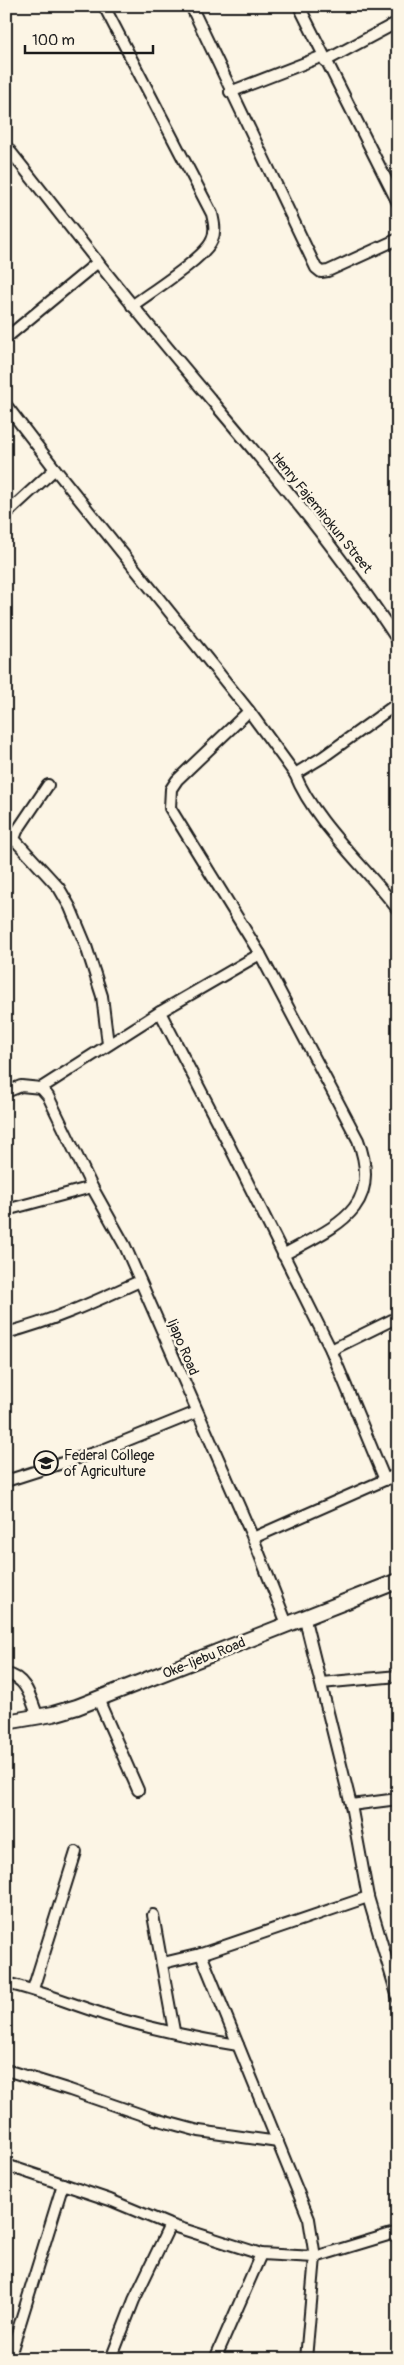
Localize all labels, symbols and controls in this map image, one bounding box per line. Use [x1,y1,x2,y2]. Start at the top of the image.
scale bar [25,22,152,54]
text: 100 m [32,31,75,50]
street label: Henry Fajemirokun Street [268,449,376,577]
street label: Ijapo Road [163,1316,203,1378]
place label: Federal College of Agriculture [64,1447,154,1480]
school or university icon: Federal College of Agriculture [33,1450,59,1476]
street label: Oke-Ijebu Road [160,1634,248,1682]

